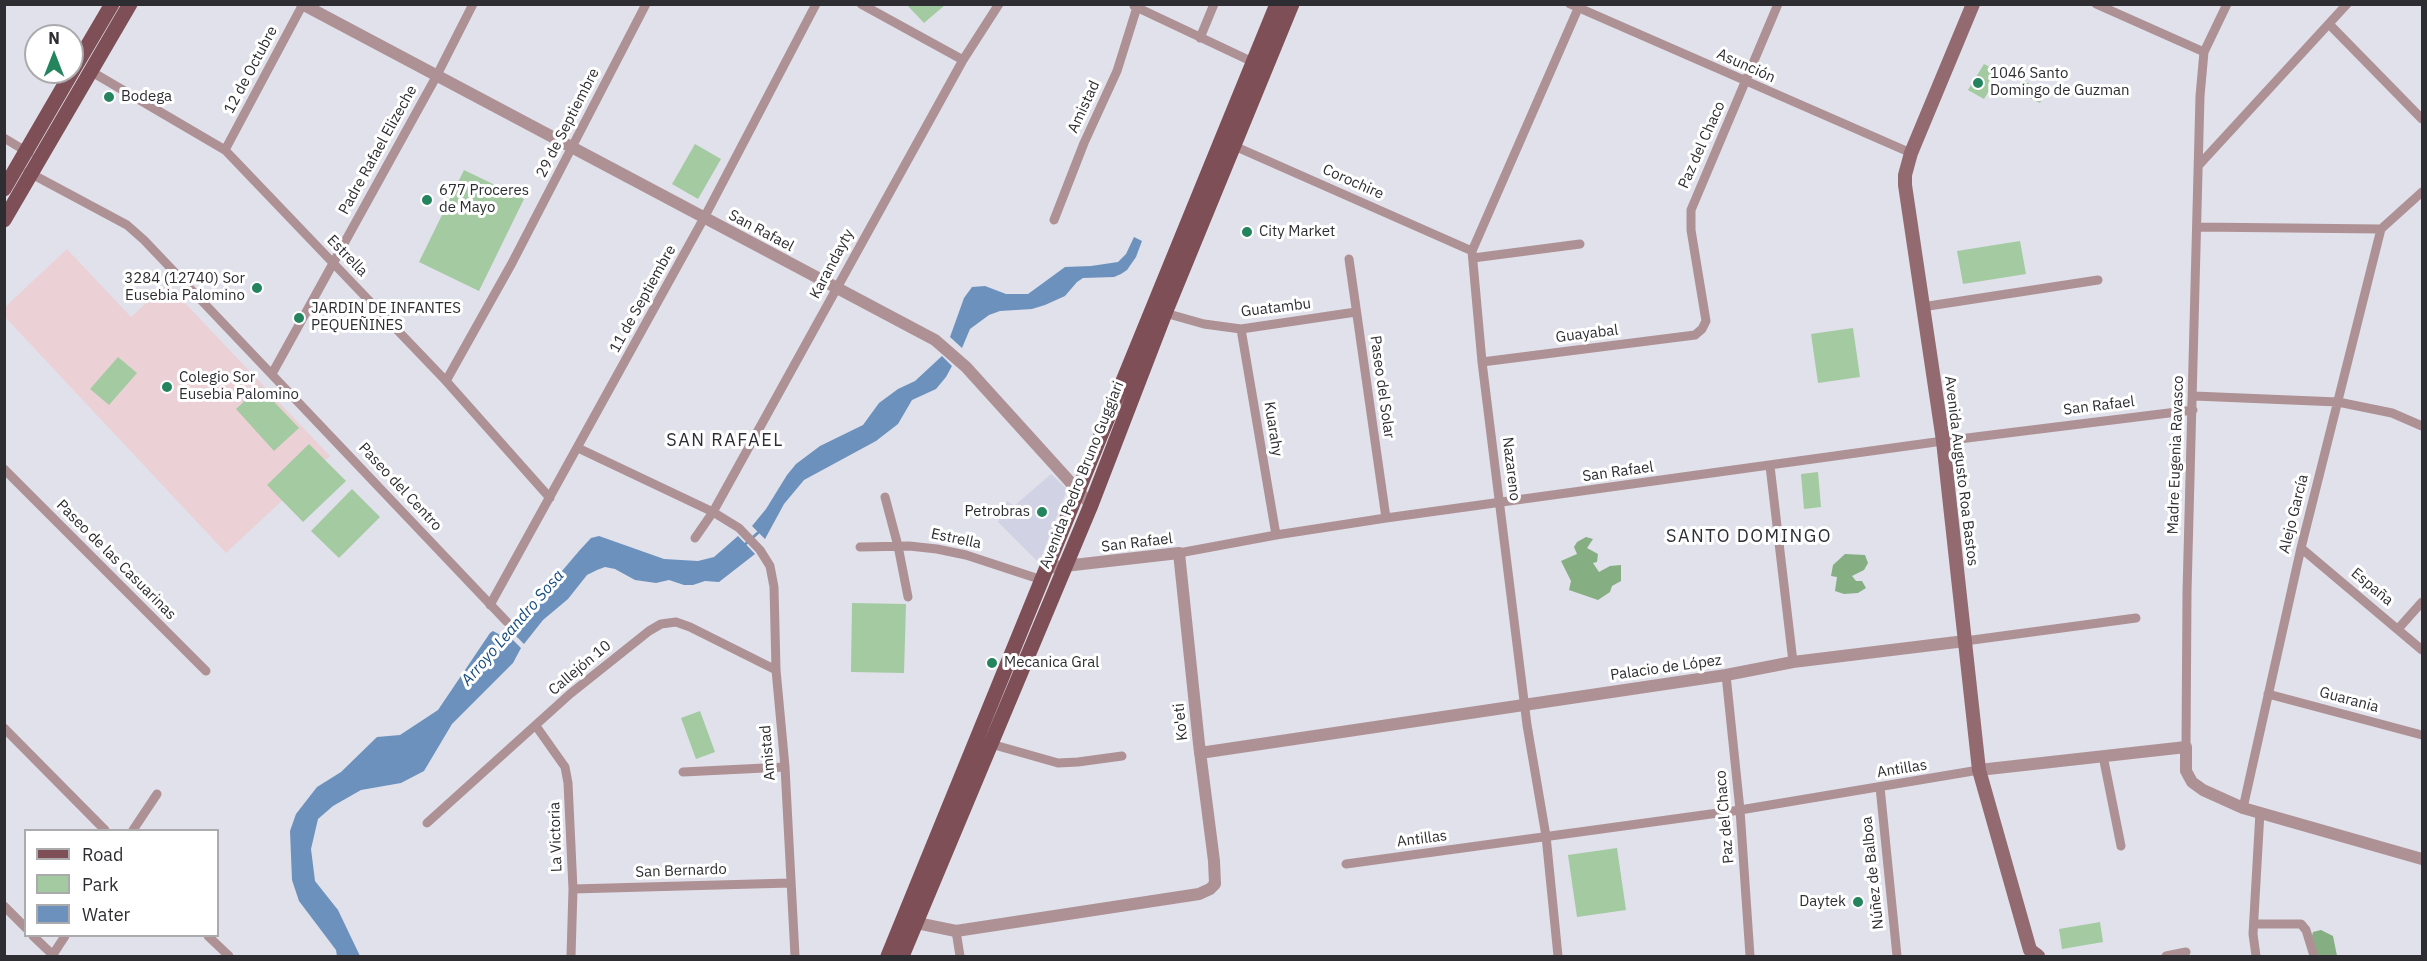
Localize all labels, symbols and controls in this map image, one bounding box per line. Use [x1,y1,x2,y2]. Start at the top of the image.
street label: 12 de Octubre [220,23,282,117]
north arrow [24,24,84,84]
text: N [48,28,60,48]
street label: Asunción [1714,45,1778,87]
street label: 29 de Septiembre [533,65,603,181]
place label: 1046 Santo Domingo de Guzman [1990,65,2130,100]
marker: 1046 Santo Domingo de Guzman [1971,76,1985,90]
street label: Amistad [1064,78,1104,136]
street label: Padre Rafael Elizeche [335,82,421,218]
place label: Bodega [121,88,172,106]
marker: Bodega [102,90,116,104]
street label: Paz del Chaco [1675,99,1729,191]
street label: Corochire [1320,161,1386,203]
place label: 677 Proceres de Mayo [439,182,529,217]
marker: 677 Proceres de Mayo [420,193,434,207]
street label: San Rafael [725,206,797,256]
place label: City Market [1259,223,1335,241]
marker: City Market [1240,225,1254,239]
street label: Karandayty [806,226,858,302]
street label: Estrella [323,231,371,281]
street label: 11 de Septiembre [606,242,680,356]
place label: 3284 (12740) Sor Eusebia Palomino [124,270,245,305]
marker: 3284 (12740) Sor Eusebia Palomino [250,281,264,295]
street label: Guatambu [1240,295,1312,321]
place label: JARDIN DE INFANTES PEQUEÑINES [311,300,461,335]
marker: JARDIN DE INFANTES PEQUEÑINES [292,311,306,325]
street label: Guayabal [1555,321,1619,347]
street label: Paseo del Solar [1366,334,1398,440]
place label: Colegio Sor Eusebia Palomino [179,369,299,404]
street label: Avenida Augusto Roa Bastos [1940,375,1982,567]
street label: Madre Eugenia Ravasco [2164,375,2188,535]
street label: Avenida Pedro Bruno Guggiari [1036,379,1128,571]
marker: Colegio Sor Eusebia Palomino [160,380,174,394]
street label: San Rafael [2062,393,2136,419]
street label: Kuarahy [1260,400,1286,458]
district label: SAN RAFAEL [666,430,784,452]
street label: Nazareno [1498,436,1524,502]
street label: Paseo del Centro [354,439,446,535]
street label: San Rafael [1581,458,1655,486]
street label: Alejo García [2275,473,2313,555]
street label: Paseo de las Casuarinas [52,496,180,624]
place label: Petrobras [964,503,1030,521]
marker: Petrobras [1035,505,1049,519]
street label: Estrella [929,525,983,553]
district label: SANTO DOMINGO [1666,526,1832,548]
street label: San Rafael [1100,530,1174,556]
street label: España [2347,564,2397,610]
water label: Arroyo Leandro Sosa [458,566,568,690]
street label: Callejón 10 [545,637,615,699]
street label: Palacio de López [1609,651,1723,685]
place label: Mecanica Gral [1004,654,1099,672]
marker: Mecanica Gral [985,656,999,670]
street label: Guarania [2317,683,2381,717]
street label: Ko'eti [1170,702,1192,742]
street label: Amistad [757,725,779,781]
street label: Antillas [1876,756,1928,782]
street label: Paz del Chaco [1712,770,1738,864]
street label: La Victoria [546,802,566,872]
street label: Núñez de Balboa [1858,815,1888,931]
street label: Antillas [1396,827,1448,851]
legend [24,829,219,937]
text: Road [82,843,123,866]
street label: San Bernardo [635,860,727,882]
text: Park [82,873,118,896]
place label: Daytek [1799,893,1846,911]
marker: Daytek [1851,895,1865,909]
text: Water [82,903,130,926]

